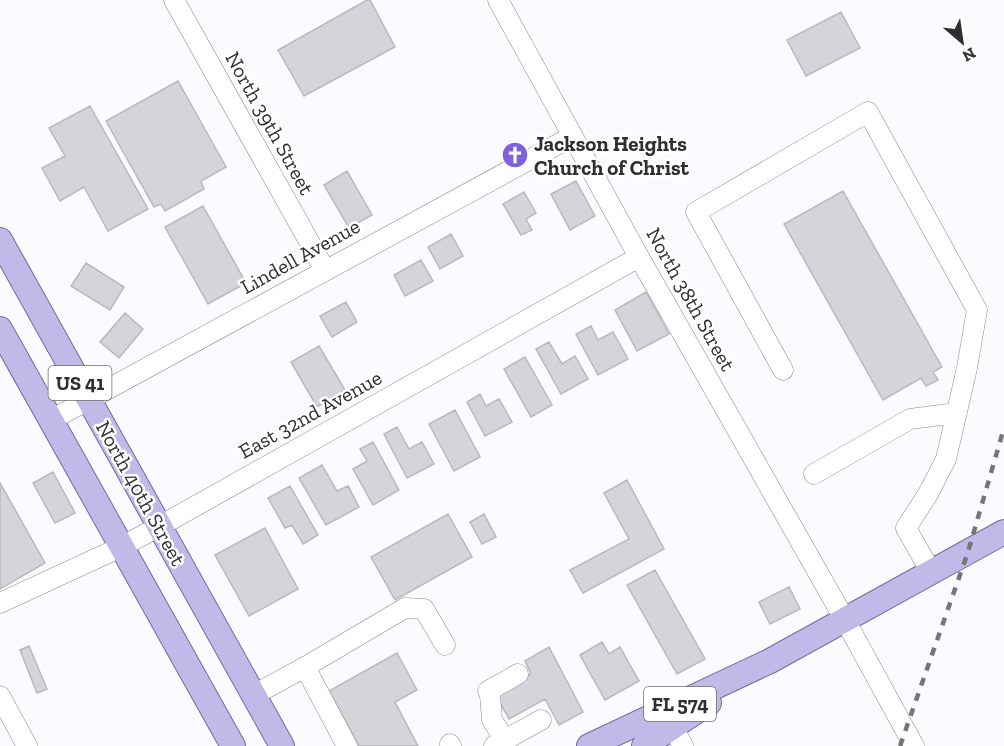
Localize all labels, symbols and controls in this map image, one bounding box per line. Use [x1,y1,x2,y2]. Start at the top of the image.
north arrow [932,12,992,72]
text: N [959,43,979,66]
street label: North 39th Street [220,47,320,199]
place label: Jackson Heights Church of Christ [534,131,690,180]
church icon: Jackson Heights Church of Christ [500,140,530,170]
street label: Lindell Avenue [236,213,364,299]
street label: North 38th Street [641,223,741,375]
street label: East 32nd Avenue [234,364,386,464]
road number: US 41 [48,366,112,400]
street label: North 40th Street [91,416,191,570]
road number: FL 574 [644,687,716,721]

